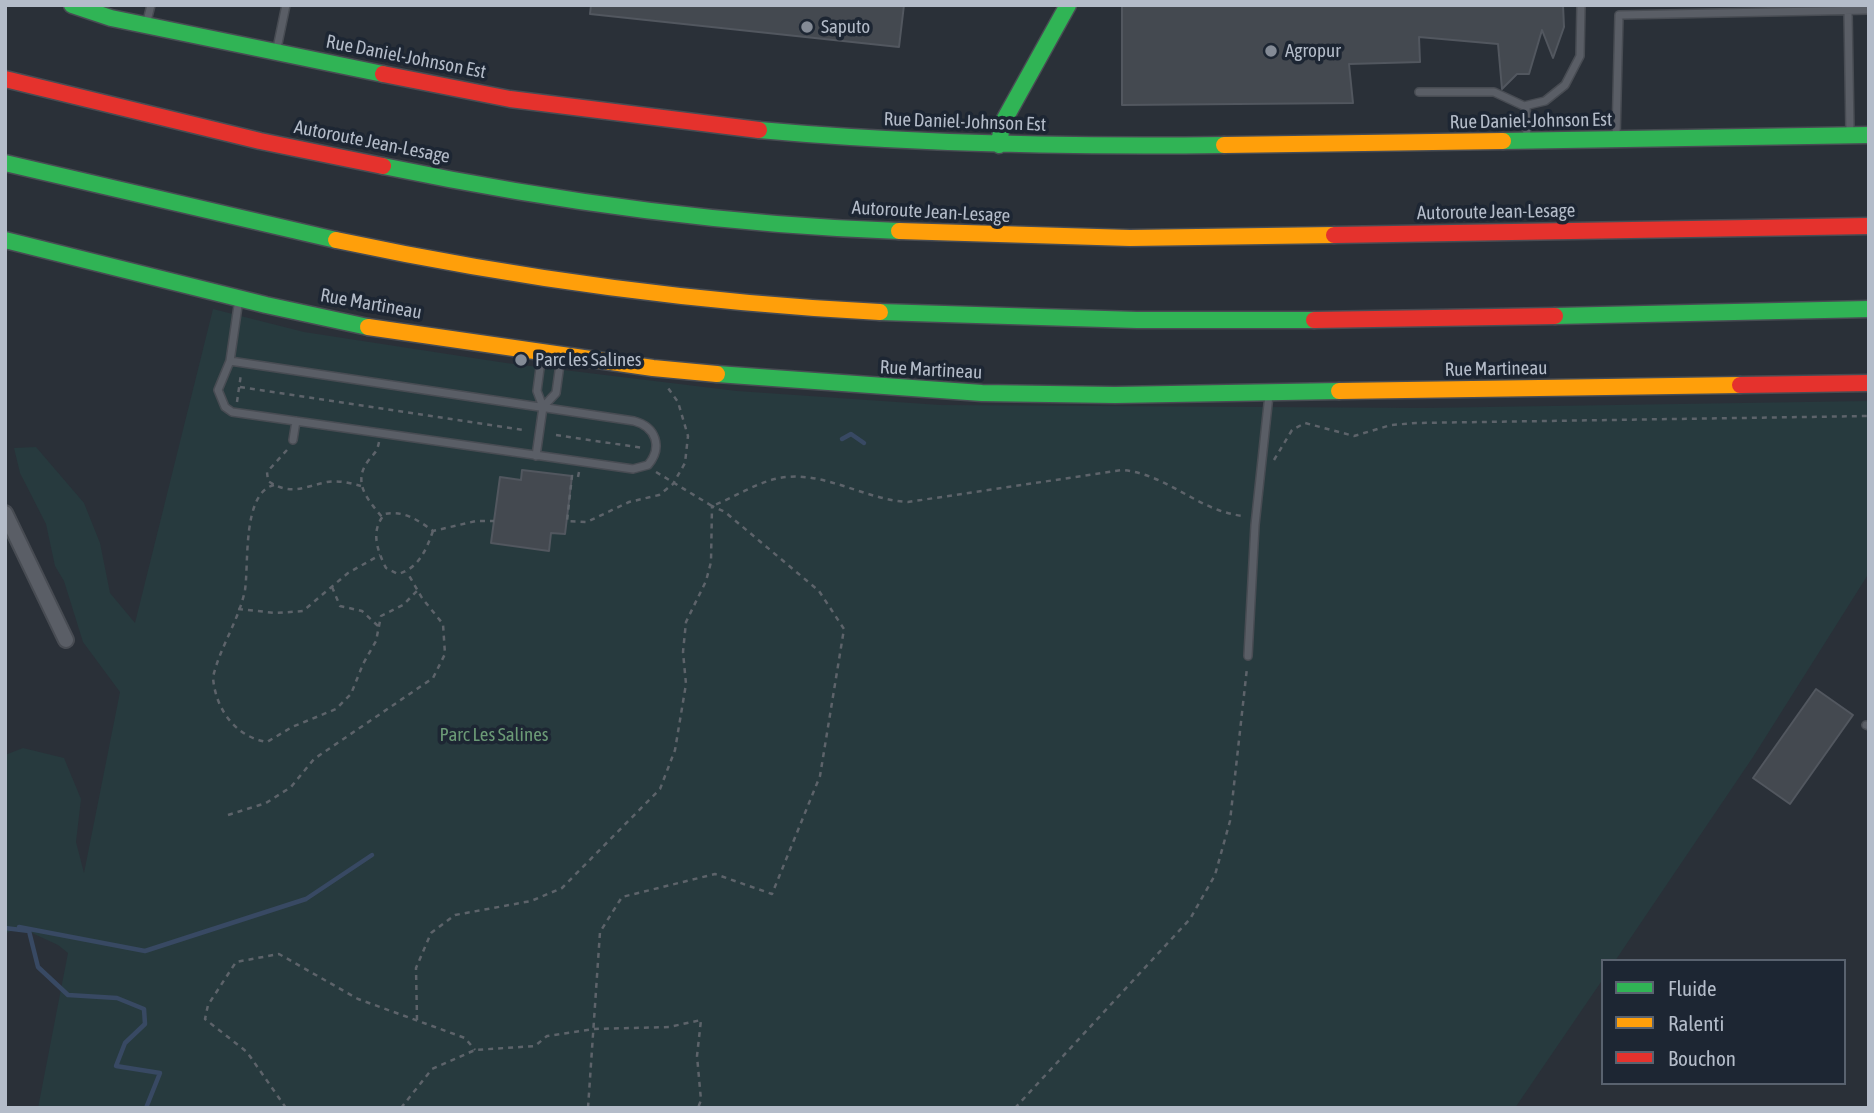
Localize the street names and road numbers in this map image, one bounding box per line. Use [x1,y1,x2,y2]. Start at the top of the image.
street label: Rue Daniel-Johnson Est [324,30,488,84]
street label: Rue Daniel-Johnson Est [883,108,1047,136]
street label: Rue Daniel-Johnson Est [1450,108,1612,134]
street label: Autoroute Jean-Lesage [292,116,452,168]
street label: Autoroute Jean-Lesage [851,196,1011,228]
street label: Autoroute Jean-Lesage [1417,199,1575,225]
street label: Rue Martineau [319,284,423,324]
street label: Rue Martineau [879,356,983,384]
street label: Rue Martineau [1445,357,1547,381]

